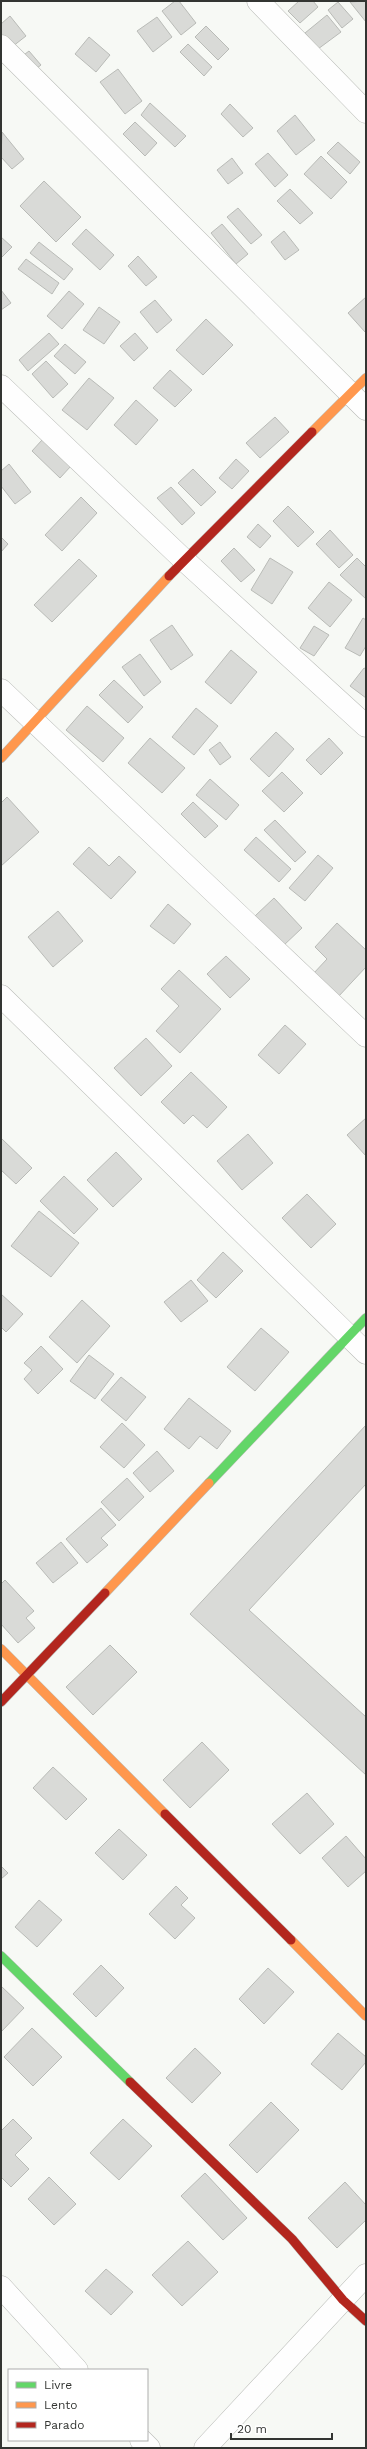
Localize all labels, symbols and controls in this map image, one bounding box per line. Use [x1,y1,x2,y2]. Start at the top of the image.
legend [8,2369,148,2441]
text: Livre [44,2378,72,2392]
text: Lento [44,2398,78,2412]
scale bar [231,2415,332,2441]
text: Parado [44,2418,84,2432]
text: 20 m [237,2422,267,2436]

